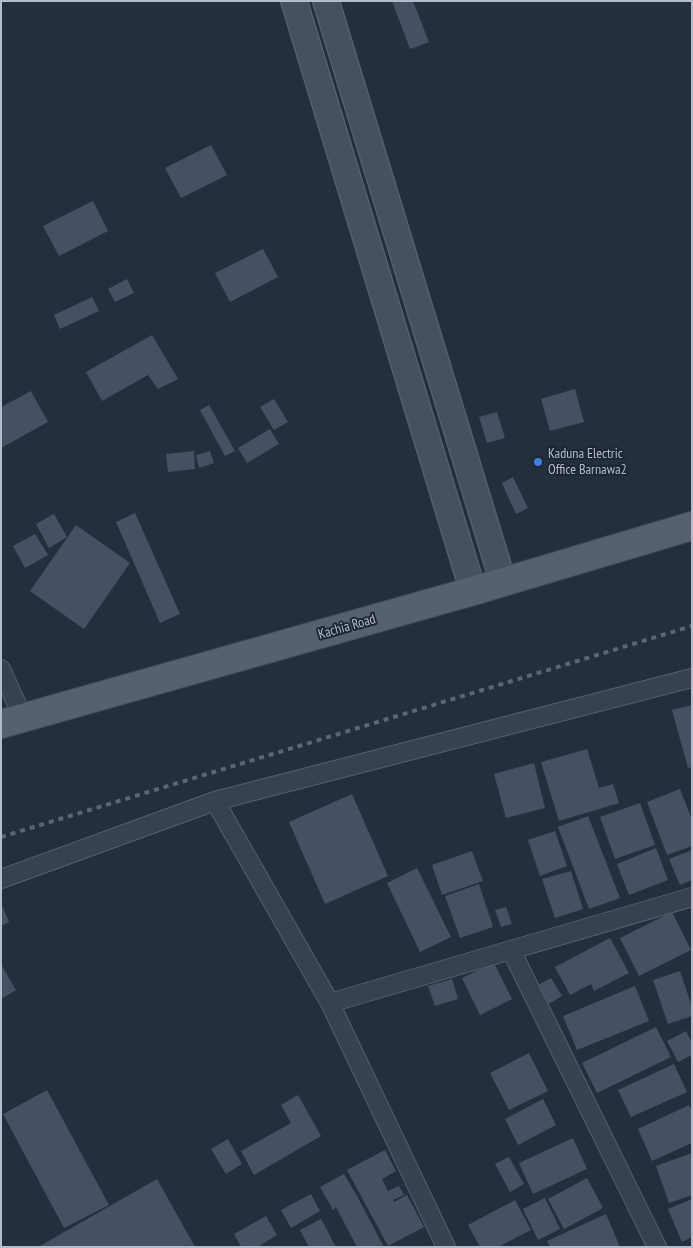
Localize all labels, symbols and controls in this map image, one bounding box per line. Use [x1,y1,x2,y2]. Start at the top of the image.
place label: Kaduna Electric Office Barnawa2 [548,446,627,478]
marker: Kaduna Electric Office Barnawa2 [532,456,544,468]
street label: Kachia Road [316,611,378,643]

